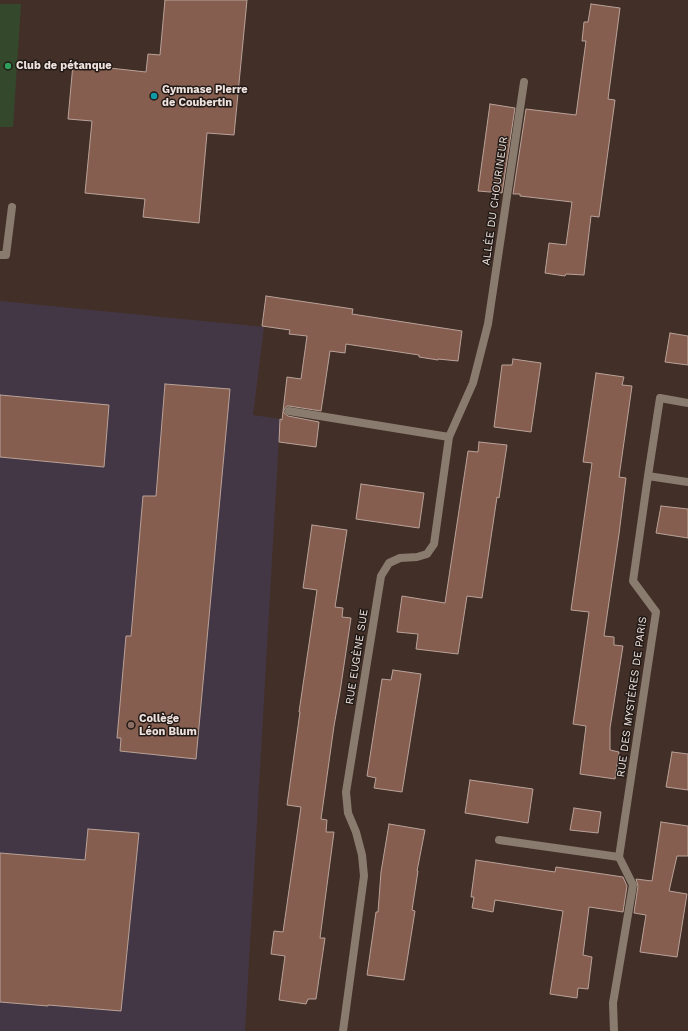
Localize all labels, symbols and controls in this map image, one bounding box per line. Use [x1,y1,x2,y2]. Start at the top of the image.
place label: Club de pétanque [16,59,112,73]
marker: Club de pétanque [3,61,13,71]
place label: Gymnase Pierre de Coubertin [162,83,248,109]
marker: Gymnase Pierre de Coubertin [149,91,159,101]
street label: ALLÉE DU CHOURINEUR [479,136,511,266]
street label: RUE EUGÈNE SUE [343,608,371,706]
street label: RUE DES MYSTÈRES DE PARIS [614,616,650,778]
place label: Collège Léon Blum [139,712,197,738]
marker: Collège Léon Blum [126,720,136,730]

